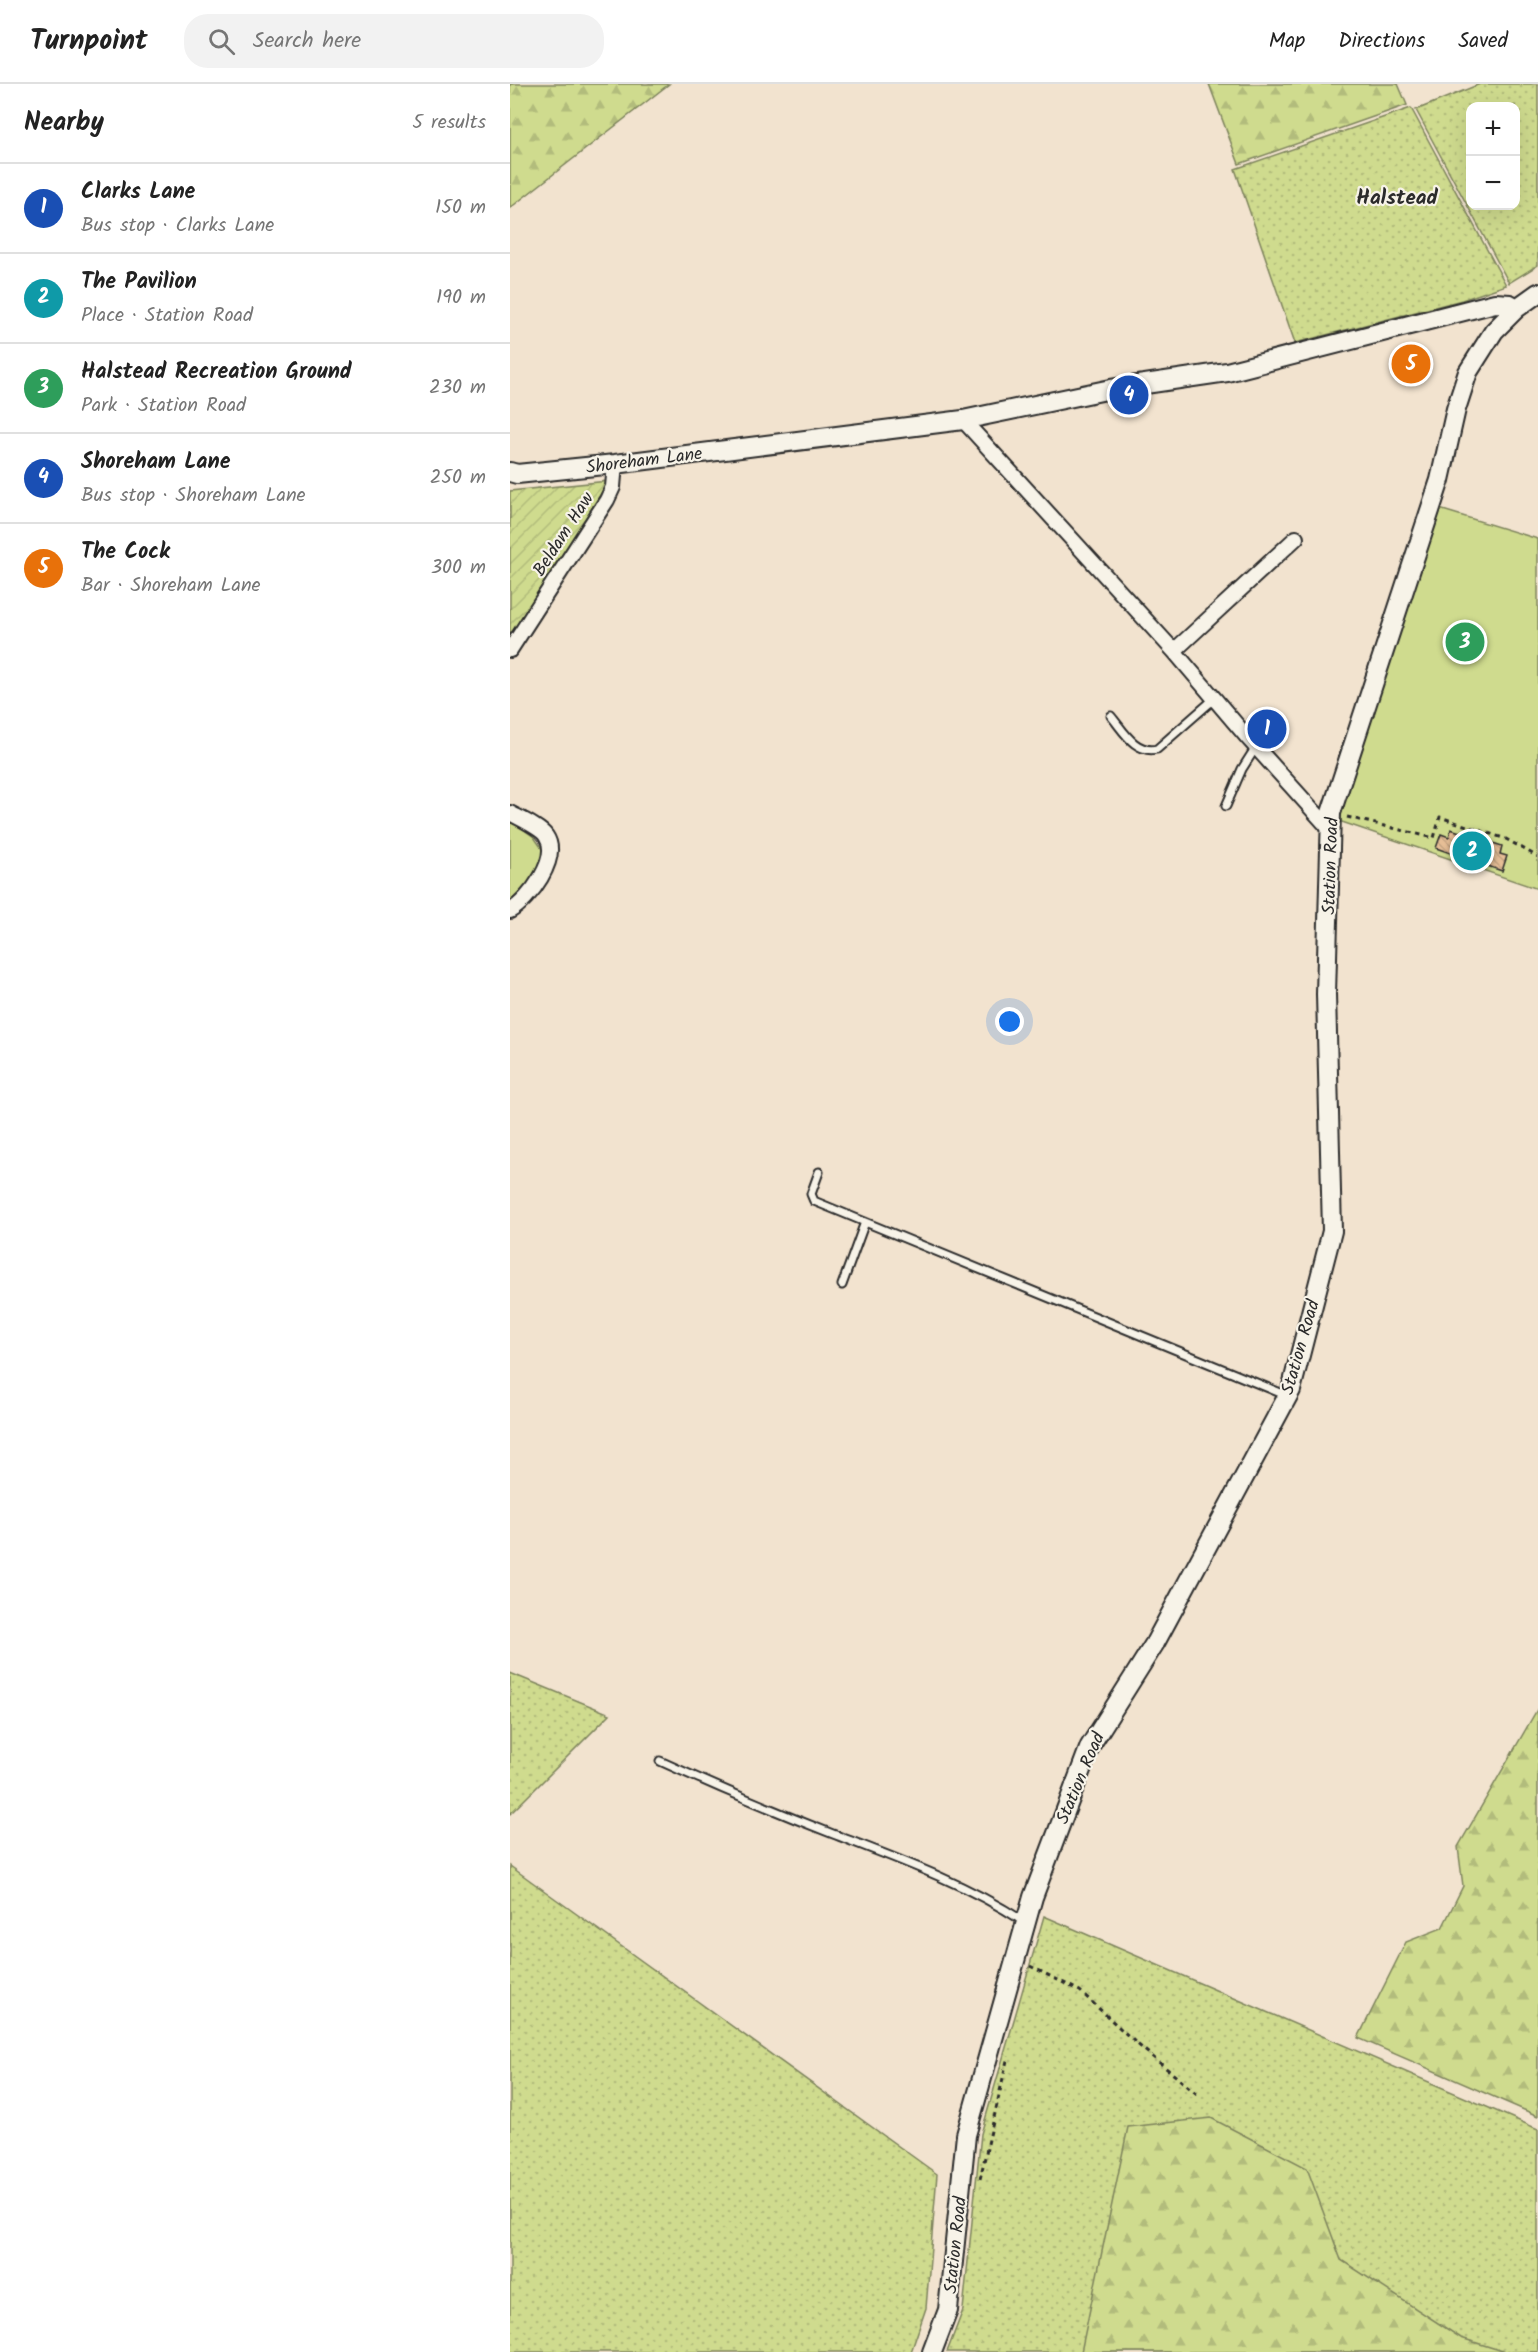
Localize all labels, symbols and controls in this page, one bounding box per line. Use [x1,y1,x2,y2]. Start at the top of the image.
search box [184,14,604,68]
text: Turnpoint [30,19,148,64]
text: Search here [253,24,361,59]
icon: search [205,25,238,58]
text: Map [1269,25,1305,58]
text: Directions [1338,25,1425,58]
text: Saved [1458,25,1508,58]
text: Nearby [24,102,104,144]
map controls [1466,102,1520,210]
button: + [1466,102,1520,156]
text: 5 results [412,107,486,139]
button: − [1466,156,1520,210]
text: Clarks Lane [81,175,195,210]
district label: Halstead [1356,182,1438,215]
text: 1 [40,192,47,224]
text: 150 m [435,192,486,224]
text: Bus stop · Clarks Lane [81,210,274,242]
text: The Pavilion [81,265,197,300]
text: 2 [38,282,49,314]
text: 190 m [436,282,486,314]
text: Place · Station Road [81,300,253,332]
pin: 5 [1392,342,1430,386]
text: Halstead Recreation Ground [81,355,352,390]
text: 3 [38,372,49,404]
text: 230 m [429,372,486,404]
pin: 4 [1110,372,1148,418]
text: Park · Station Road [81,390,246,422]
street label: Shoreham Lane [584,440,704,483]
text: Shoreham Lane [81,445,231,480]
text: 4 [38,462,49,494]
text: 250 m [430,462,486,494]
text: Bus stop · Shoreham Lane [81,480,306,512]
street label: Beldam Haw [526,486,603,583]
text: The Cock [81,535,170,570]
text: 5 [38,552,49,584]
text: 300 m [431,552,486,584]
text: Bar · Shoreham Lane [81,570,261,602]
pin: 3 [1446,620,1484,664]
pin: 1 [1248,706,1287,752]
street label: Station Road [1315,816,1348,915]
pin: 2 [1452,828,1492,873]
your location [995,1007,1024,1036]
street label: Station Road [1274,1296,1329,1398]
street label: Station Road [1049,1727,1114,1829]
street label: Station Road [937,2194,976,2295]

